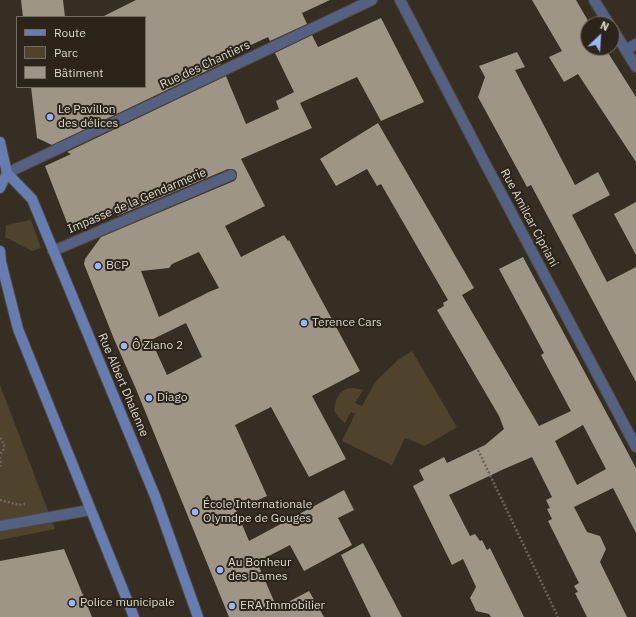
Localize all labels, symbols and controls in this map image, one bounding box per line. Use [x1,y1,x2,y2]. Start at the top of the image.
legend [16,16,146,88]
north arrow [580,16,620,56]
text: N [598,18,611,34]
text: Route [54,25,86,40]
street label: Rue des Chantiers [158,38,252,92]
text: Parc [54,45,78,60]
text: Bâtiment [54,65,104,80]
place label: Le Pavillon des délices [58,103,118,131]
marker: Le Pavillon des délices [45,112,55,122]
street label: Impasse de la Gendarmerie [66,165,208,237]
street label: Rue Amilcar Cipriani [497,166,561,270]
place label: BCP [106,259,129,273]
marker: BCP [93,261,103,271]
place label: Terence Cars [312,316,382,330]
marker: Terence Cars [299,318,309,328]
street label: Rue Albert Dhalenne [95,331,151,439]
place label: Ô Ziano 2 [132,339,183,353]
marker: Ô Ziano 2 [119,341,129,351]
place label: Diago [157,391,187,405]
marker: Diago [144,393,154,403]
place label: École Internationale Olymdpe de Gouges [203,498,312,526]
marker: École Internationale Olymdpe de Gouges [190,507,200,517]
place label: Au Bonheur des Dames [228,556,291,584]
marker: Au Bonheur des Dames [215,565,225,575]
place label: Police municipale [80,596,175,610]
marker: Police municipale [67,598,77,608]
place label: ERA Immobilier [240,599,325,613]
marker: ERA Immobilier [227,601,237,611]

